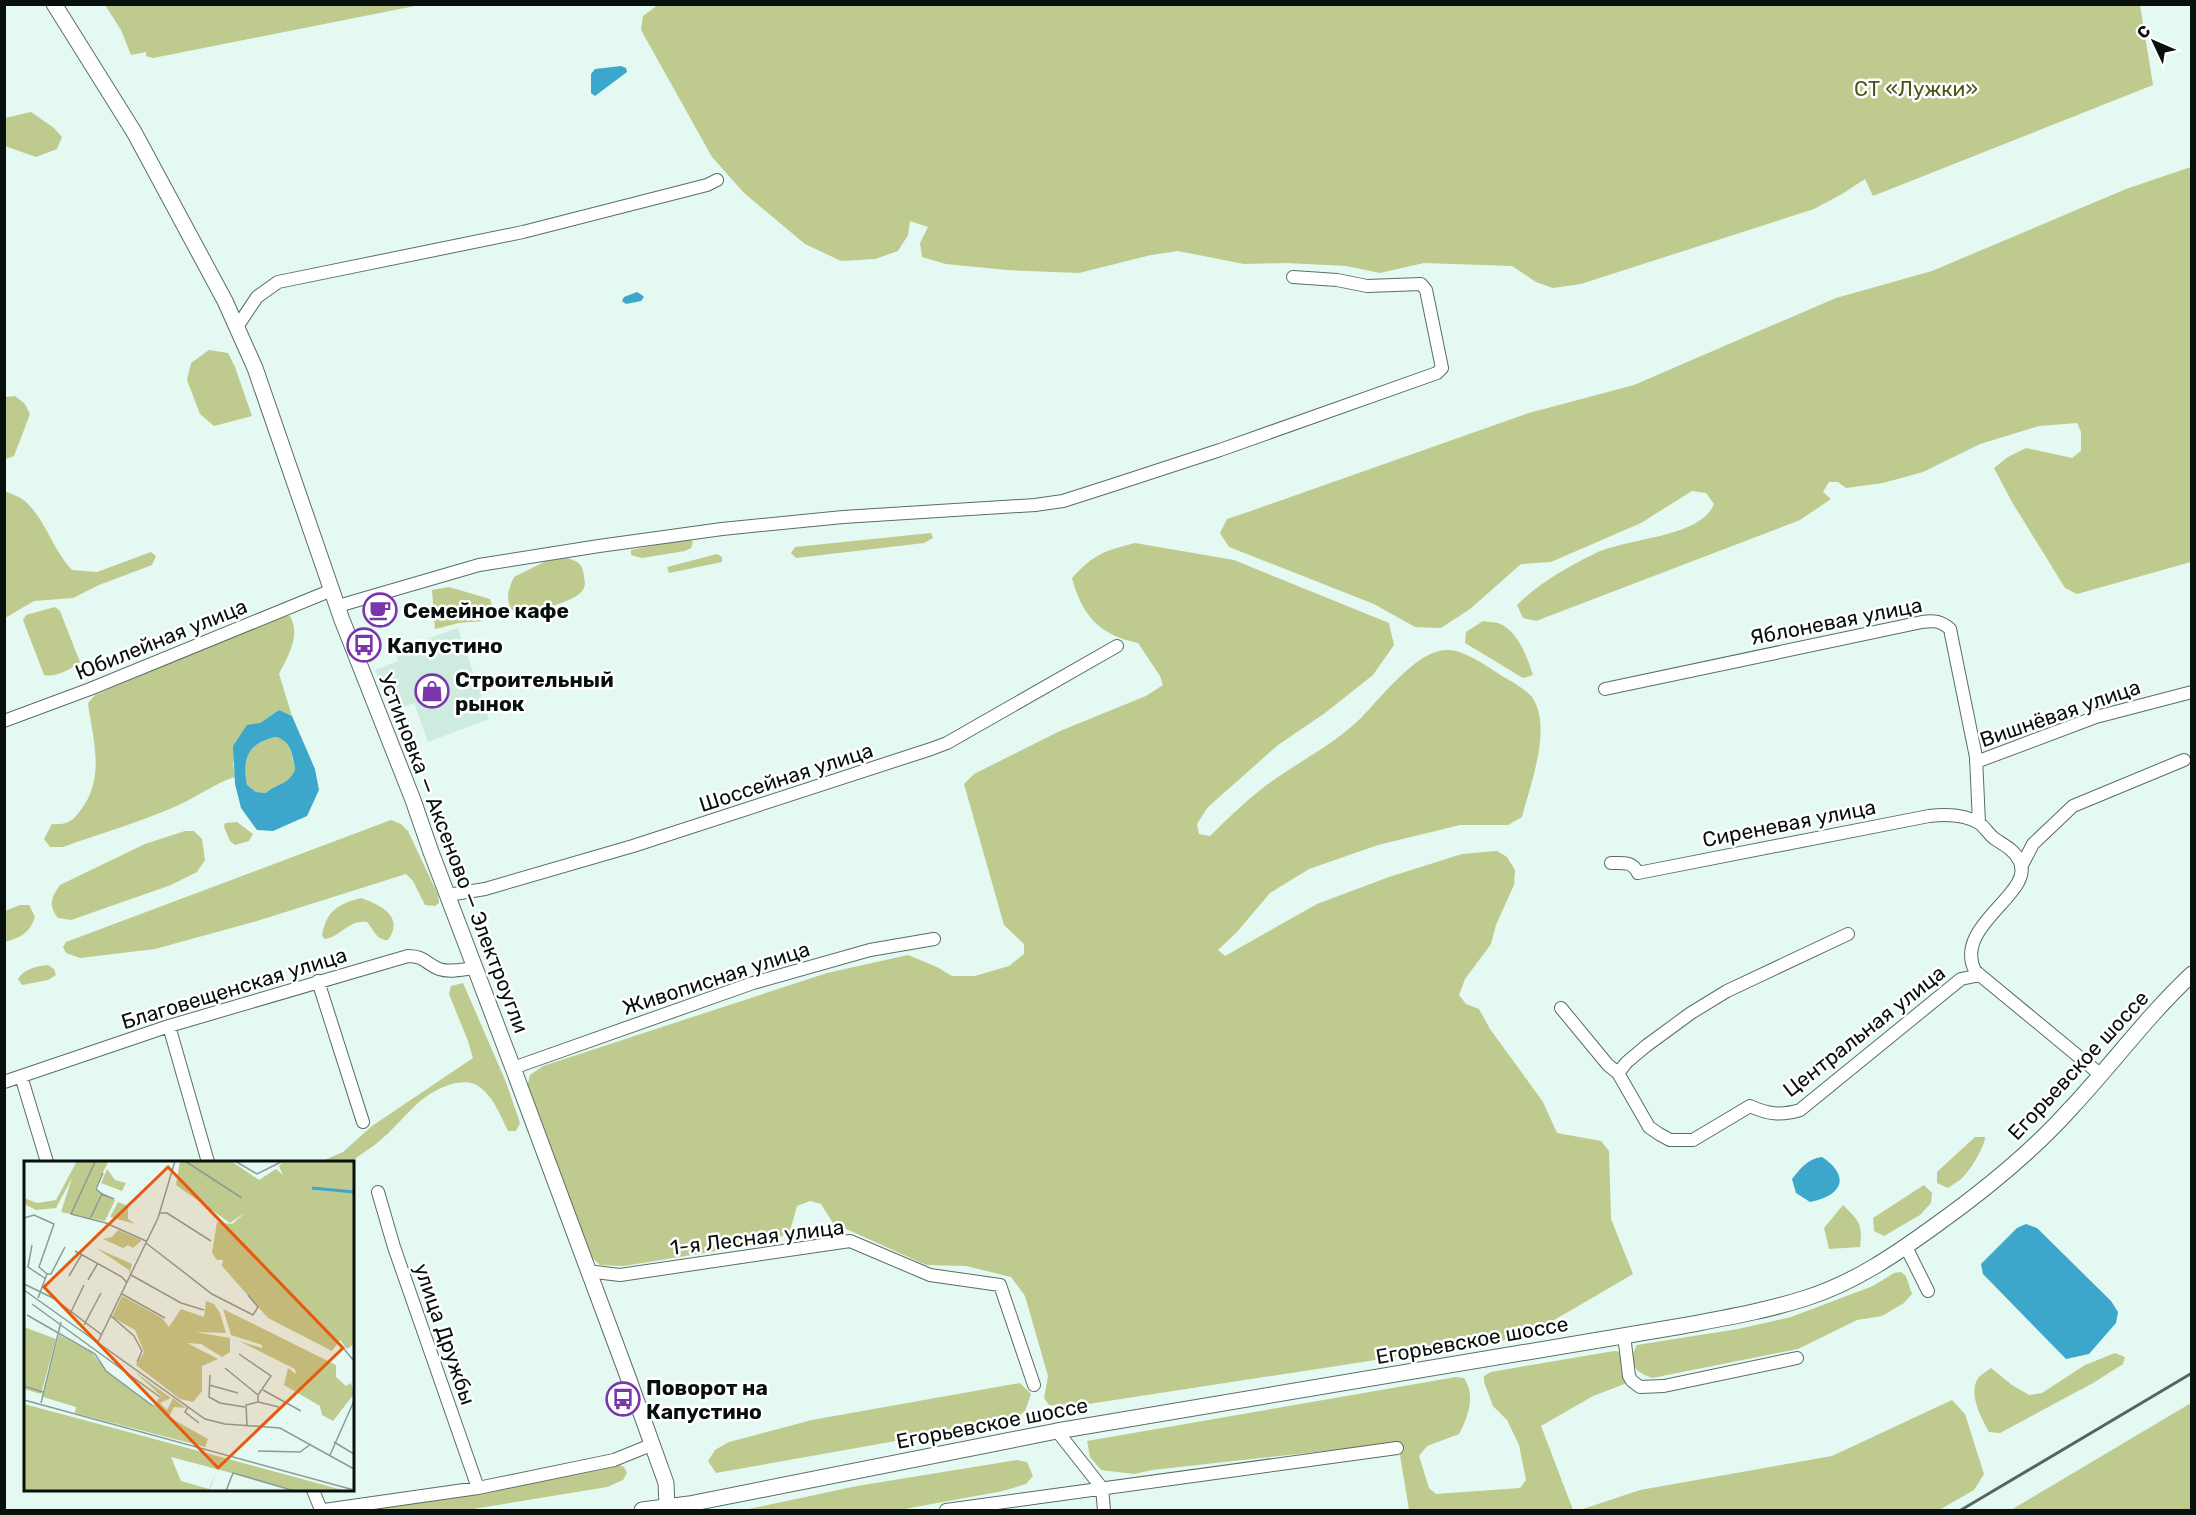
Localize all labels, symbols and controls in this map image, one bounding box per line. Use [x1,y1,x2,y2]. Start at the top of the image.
north arrow [2124,12,2184,72]
text: С [2133,21,2154,43]
park label: СТ «Лужки» [1854,76,1978,101]
cafe icon: Семейное кафе [362,592,398,628]
street label: Яблоневая улица [1748,592,1924,650]
street label: Юбилейная улица [71,593,251,685]
place label: Семейное кафе [403,598,569,623]
bus stop icon: Капустино [346,627,382,663]
place label: Капустино [387,633,503,658]
place label: Строительный рынок [455,667,614,716]
street label: Устиновка — Аксеново — Электроугли [374,670,534,1036]
shop icon: Строительный рынок [414,673,450,709]
street label: Вишнёвая улица [1976,674,2144,752]
street label: Шоссейная улица [696,737,876,817]
street label: Сиреневая улица [1700,794,1878,852]
street label: Живописная улица [619,936,813,1020]
street label: Благовещенская улица [118,942,350,1034]
street label: Центральная улица [1778,960,1950,1102]
street label: Егорьевское шоссе [2002,985,2154,1145]
inset map [24,1161,354,1491]
street label: 1-я Лесная улица [668,1214,846,1260]
street label: улица Дружбы [409,1260,481,1408]
street label: Егорьевское шоссе [1374,1311,1570,1369]
place label: Поворот на Капустино [646,1375,768,1424]
bus stop icon: Поворот на Капустино [605,1381,641,1417]
street label: Егорьевское шоссе [894,1392,1090,1454]

